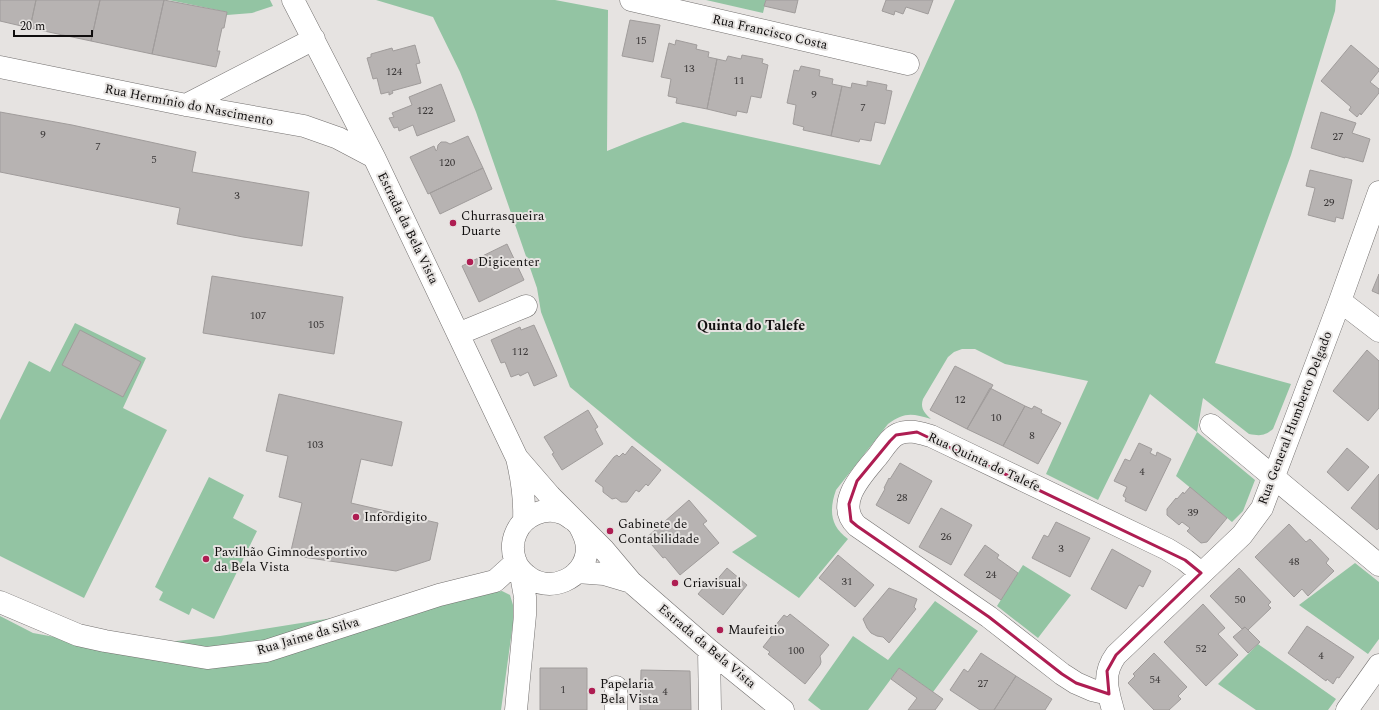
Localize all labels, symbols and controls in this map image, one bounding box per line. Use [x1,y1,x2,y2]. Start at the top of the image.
street label: Rua Francisco Costa [710,9,830,55]
scale bar [14,12,92,38]
text: 20 m [20,17,45,36]
house number: 15 [636,32,647,49]
house number: 13 [684,60,695,77]
house number: 124 [386,63,403,80]
house number: 11 [734,72,745,89]
street label: Rua Hermínio do Nascimento [103,79,275,131]
house number: 9 [811,86,817,103]
house number: 7 [860,99,866,116]
house number: 122 [417,102,434,119]
house number: 9 [40,126,46,143]
house number: 27 [1333,128,1344,145]
house number: 7 [95,138,101,155]
house number: 5 [151,151,157,168]
house number: 120 [439,154,456,171]
street label: Estrada da Bela Vista [372,169,444,288]
house number: 3 [234,187,240,204]
house number: 29 [1324,194,1335,211]
place label: Churrasqueira Duarte [461,206,545,241]
marker: Churrasqueira Duarte [448,218,458,228]
place label: Digicenter [478,252,539,272]
marker: Digicenter [465,257,475,267]
house number: 107 [250,307,267,324]
district label: Quinta do Talefe [697,315,805,336]
house number: 105 [308,316,324,333]
street label: Rua General Humberto Delgado [1253,328,1337,508]
house number: 112 [512,343,529,360]
house number: 12 [955,391,966,408]
house number: 10 [991,409,1002,426]
street label: Rua Quinta do Talefe [924,427,1044,497]
house number: 8 [1029,427,1035,444]
house number: 103 [307,436,324,453]
house number: 4 [1139,463,1145,480]
house number: 28 [897,489,908,506]
house number: 39 [1188,504,1199,521]
place label: Infordigito [364,507,427,527]
marker: Infordigito [351,512,361,522]
place label: Gabinete de Contabilidade [618,514,699,549]
marker: Gabinete de Contabilidade [605,526,615,536]
house number: 26 [941,528,952,545]
house number: 3 [1058,540,1064,557]
place label: Pavilhão Gimnodesportivo da Bela Vista [214,542,367,577]
house number: 48 [1289,553,1300,570]
marker: Pavilhão Gimnodesportivo da Bela Vista [201,554,211,564]
house number: 24 [986,566,997,583]
place label: Criavisual [683,573,742,593]
house number: 31 [842,573,853,590]
marker: Criavisual [670,578,680,588]
house number: 50 [1235,591,1246,608]
street label: Estrada da Bela Vista [654,599,761,693]
street label: Rua Jaime da Silva [254,612,362,660]
place label: Maufeitio [728,620,785,640]
marker: Maufeitio [715,625,725,635]
house number: 52 [1196,640,1207,657]
house number: 100 [788,642,805,659]
house number: 4 [1318,647,1324,664]
house number: 54 [1150,671,1161,688]
place label: Papelaria Bela Vista [600,674,659,709]
house number: 27 [978,675,989,692]
house number: 1 [560,681,566,698]
house number: 4 [662,683,668,700]
marker: Papelaria Bela Vista [587,686,597,696]

